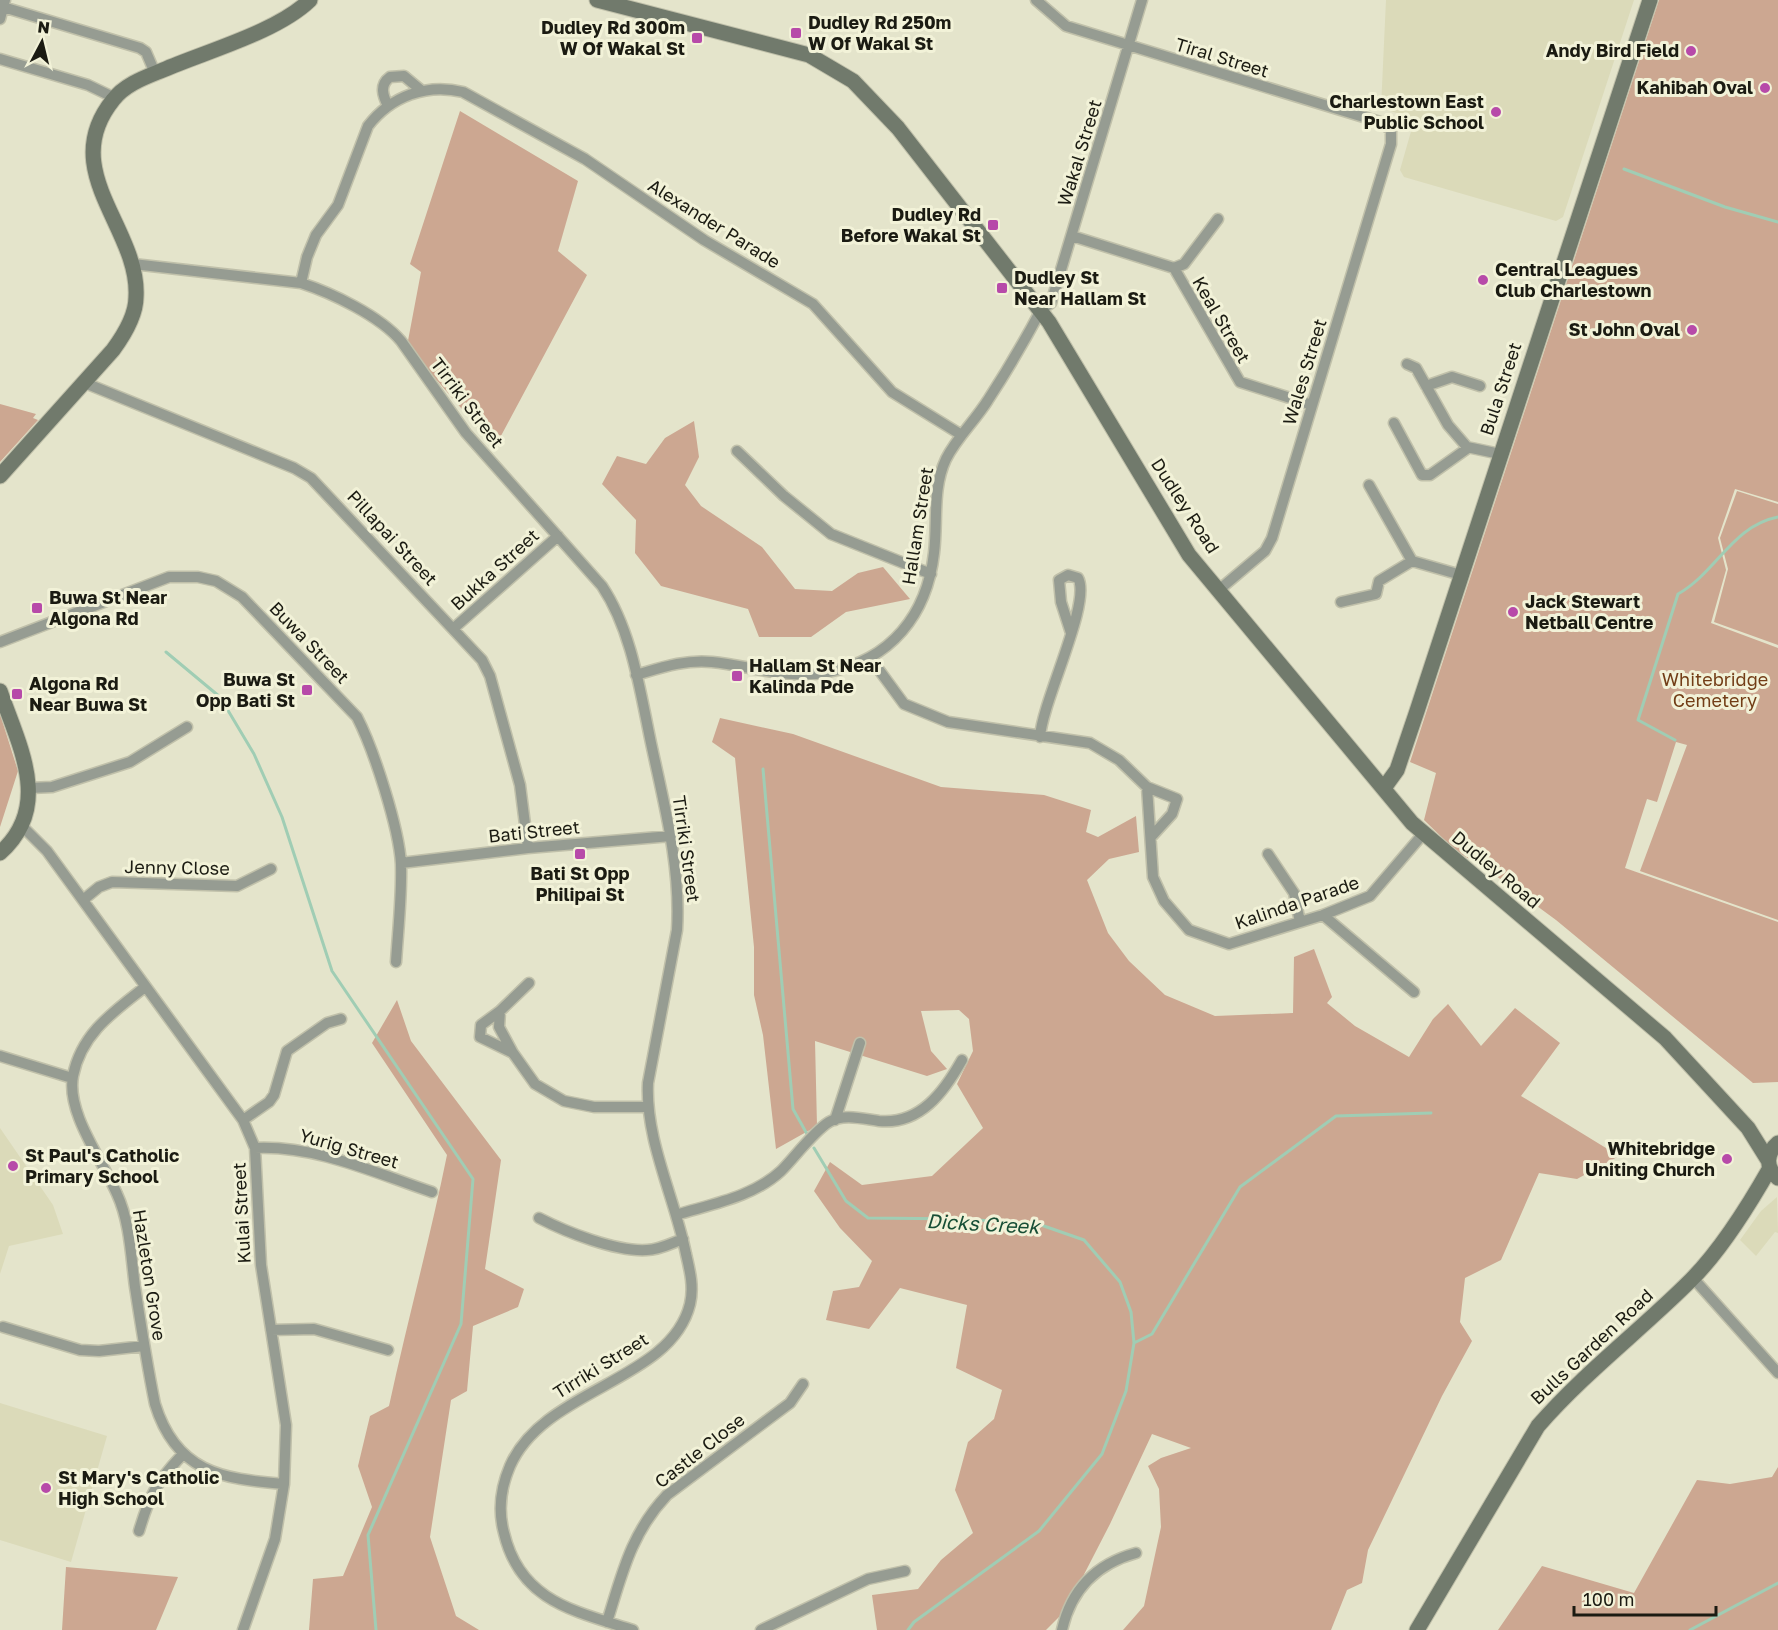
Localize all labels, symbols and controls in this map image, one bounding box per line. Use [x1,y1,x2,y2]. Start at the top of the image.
place label: Dudley Rd 250m W Of Wakal St [808,11,951,54]
north arrow [12,12,72,72]
text: N [37,16,51,38]
place label: Dudley Rd 300m W Of Wakal St [541,16,685,59]
marker: Dudley Rd 250m W Of Wakal St [789,26,803,40]
marker: Dudley Rd 300m W Of Wakal St [690,31,704,45]
street label: Tiral Street [1173,32,1272,82]
place label: Andy Bird Field [1546,39,1679,61]
marker: Andy Bird Field [1684,44,1698,58]
place label: Kahibah Oval [1636,76,1753,98]
marker: Kahibah Oval [1758,81,1772,95]
place label: Charlestown East Public School [1329,90,1484,133]
street label: Wakal Street [1052,97,1106,209]
marker: Charlestown East Public School [1489,105,1503,119]
street label: Alexander Parade [644,174,785,273]
place label: Dudley Rd Before Wakal St [841,203,981,246]
marker: Dudley Rd Before Wakal St [986,218,1000,232]
place label: Central Leagues Club Charlestown [1495,258,1652,301]
place label: Dudley St Near Hallam St [1014,266,1146,309]
street label: Keal Street [1188,272,1255,367]
marker: Central Leagues Club Charlestown [1476,273,1490,287]
marker: Dudley St Near Hallam St [995,281,1009,295]
street label: Wales Street [1277,316,1331,428]
place label: St John Oval [1569,318,1680,340]
marker: St John Oval [1685,323,1699,337]
street label: Bula Street [1475,339,1525,438]
street label: Tirriki Street [427,353,509,452]
street label: Dudley Road [1147,454,1225,557]
street label: Hallam Street [897,465,937,586]
street label: Pillapai Street [343,485,442,589]
street label: Bukka Street [446,524,543,615]
place label: Buwa St Near Algona Rd [49,586,167,629]
place label: Jack Stewart Netball Centre [1525,590,1654,633]
street label: Buwa Street [265,597,354,688]
marker: Buwa St Near Algona Rd [30,601,44,615]
marker: Jack Stewart Netball Centre [1506,605,1520,619]
place label: Hallam St Near Kalinda Pde [749,654,881,697]
place label: Buwa St Opp Bati St [196,668,295,711]
park label: Whitebridge Cemetery [1662,668,1768,711]
marker: Hallam St Near Kalinda Pde [730,669,744,683]
place label: Algona Rd Near Buwa St [29,672,147,715]
marker: Buwa St Opp Bati St [300,683,314,697]
marker: Algona Rd Near Buwa St [10,687,24,701]
street label: Tirriki Street [669,794,705,904]
street label: Bati Street [487,815,581,847]
street label: Dudley Road [1448,826,1545,913]
marker: Bati St Opp Philipai St [573,847,587,861]
street label: Jenny Close [124,855,230,879]
place label: Bati St Opp Philipai St [530,862,630,905]
street label: Kalinda Parade [1232,870,1362,934]
street label: Yurig Street [297,1123,401,1173]
place label: Whitebridge Uniting Church [1585,1137,1715,1180]
place label: St Paul's Catholic Primary School [25,1144,179,1187]
marker: Whitebridge Uniting Church [1720,1152,1734,1166]
marker: St Paul's Catholic Primary School [6,1159,20,1173]
street label: Kulai Street [227,1162,255,1264]
street label: Hazleton Grove [129,1208,171,1342]
water label: Dicks Creek [926,1208,1043,1238]
street label: Bulls Garden Road [1526,1284,1657,1409]
street label: Tirriki Street [549,1327,652,1403]
street label: Castle Close [650,1408,749,1492]
place label: St Mary's Catholic High School [58,1466,219,1509]
marker: St Mary's Catholic High School [39,1481,53,1495]
scale bar [1574,1579,1716,1617]
text: 100 m [1583,1588,1634,1610]

